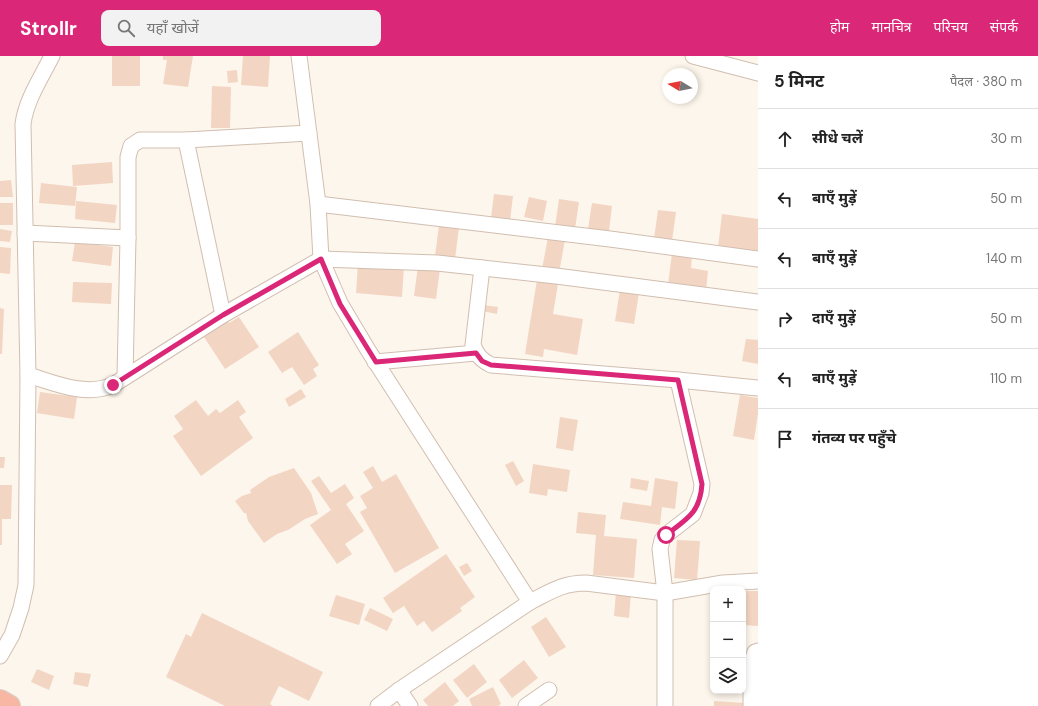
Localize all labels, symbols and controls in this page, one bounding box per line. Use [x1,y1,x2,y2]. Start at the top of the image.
search box [101,10,381,46]
text: Strollr [20,16,77,41]
icon: search [115,17,137,39]
text: यहाँ खोजें [147,18,199,38]
text: होम [830,18,849,36]
text: मानचित्र [871,18,912,36]
text: परिचय [934,18,968,36]
text: संपर्क [990,18,1018,36]
north arrow [662,68,698,104]
text: 5 मिनट [774,70,824,92]
text: पैदल · 380 m [950,73,1022,90]
icon: ahead [774,128,796,150]
text: सीधे चलें [812,128,863,148]
text: 30 m [990,130,1022,147]
icon: left [774,188,796,210]
text: बाएँ मुड़ें [812,188,857,208]
text: 50 m [990,190,1022,207]
icon: left [774,248,796,270]
text: बाएँ मुड़ें [812,248,857,268]
text: 140 m [986,250,1022,267]
icon: right [774,308,796,330]
text: दाएँ मुड़ें [812,308,856,328]
text: 50 m [990,310,1022,327]
icon: left [774,368,796,390]
text: बाएँ मुड़ें [812,368,857,388]
text: 110 m [990,370,1022,387]
route end [104,376,122,394]
icon: arrive [774,428,796,450]
text: गंतव्य पर पहुँचे [812,428,896,448]
route start [657,526,675,544]
map controls [710,586,746,694]
button: + [710,586,746,622]
button: − [710,622,746,658]
button: layers [710,658,746,694]

